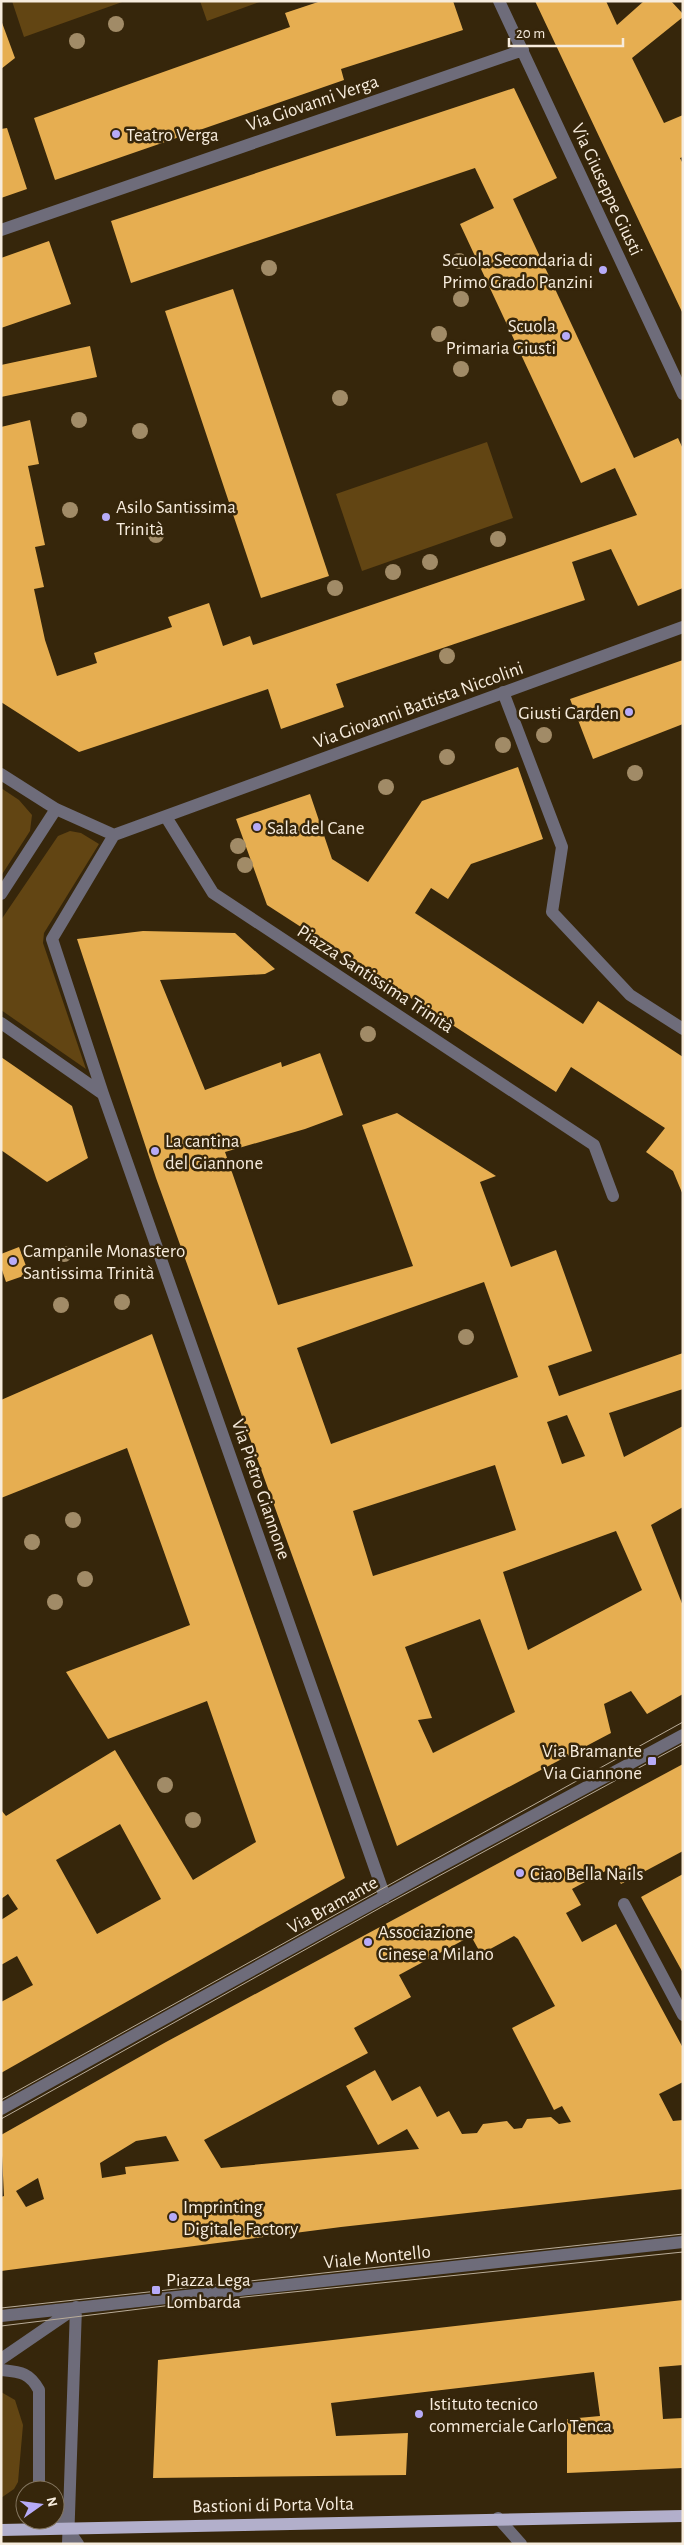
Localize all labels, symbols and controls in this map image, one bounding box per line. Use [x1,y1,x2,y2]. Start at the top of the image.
scale bar [509,15,623,47]
text: 20 m [516,26,545,41]
street label: Via Giovanni Verga [244,72,381,135]
street label: Via Giuseppe Giusti [568,121,646,259]
place label: Teatro Verga [126,126,219,145]
marker: Teatro Verga [110,128,122,140]
place label: Scuola Secondaria di Primo Grado Panzini [442,251,593,292]
marker: Scuola Secondaria di Primo Grado Panzini [597,264,609,276]
place label: Scuola Primaria Giusti [446,317,556,358]
marker: Scuola Primaria Giusti [560,330,572,342]
place label: Asilo Santissima Trinità [116,498,236,539]
marker: Asilo Santissima Trinità [100,511,112,523]
street label: Via Giovanni Battista Niccolini [311,659,526,752]
place label: Giusti Garden [518,704,619,723]
marker: Giusti Garden [623,706,635,718]
place label: Sala del Cane [267,819,364,838]
marker: Sala del Cane [251,821,263,833]
street label: Piazza Santissima Trinità [294,922,457,1037]
place label: La cantina del Giannone [165,1132,263,1173]
marker: La cantina del Giannone [149,1145,161,1157]
place label: Campanile Monastero Santissima Trinità [23,1242,185,1283]
marker: Campanile Monastero Santissima Trinità [7,1255,19,1267]
street label: Via Pietro Giannone [228,1417,293,1562]
place label: Via Bramante Via Giannone [542,1742,642,1783]
marker: Via Bramante Via Giannone [646,1755,658,1767]
place label: Ciao Bella Nails [530,1865,643,1884]
marker: Ciao Bella Nails [514,1867,526,1879]
street label: Via Bramante [284,1873,381,1938]
place label: Associazione Cinese a Milano [378,1923,494,1964]
marker: Associazione Cinese a Milano [362,1936,374,1948]
place label: Imprinting Digitale Factory [183,2198,298,2239]
marker: Imprinting Digitale Factory [167,2211,179,2223]
street label: Viale Montello [323,2242,432,2273]
place label: Piazza Lega Lombarda [166,2271,251,2312]
marker: Piazza Lega Lombarda [150,2284,162,2296]
place label: Istituto tecnico commerciale Carlo Tenca [429,2395,612,2436]
marker: Istituto tecnico commerciale Carlo Tenca [413,2408,425,2420]
north arrow [15,2480,65,2530]
street label: Bastioni di Porta Volta [192,2495,354,2516]
text: N [44,2496,60,2509]

